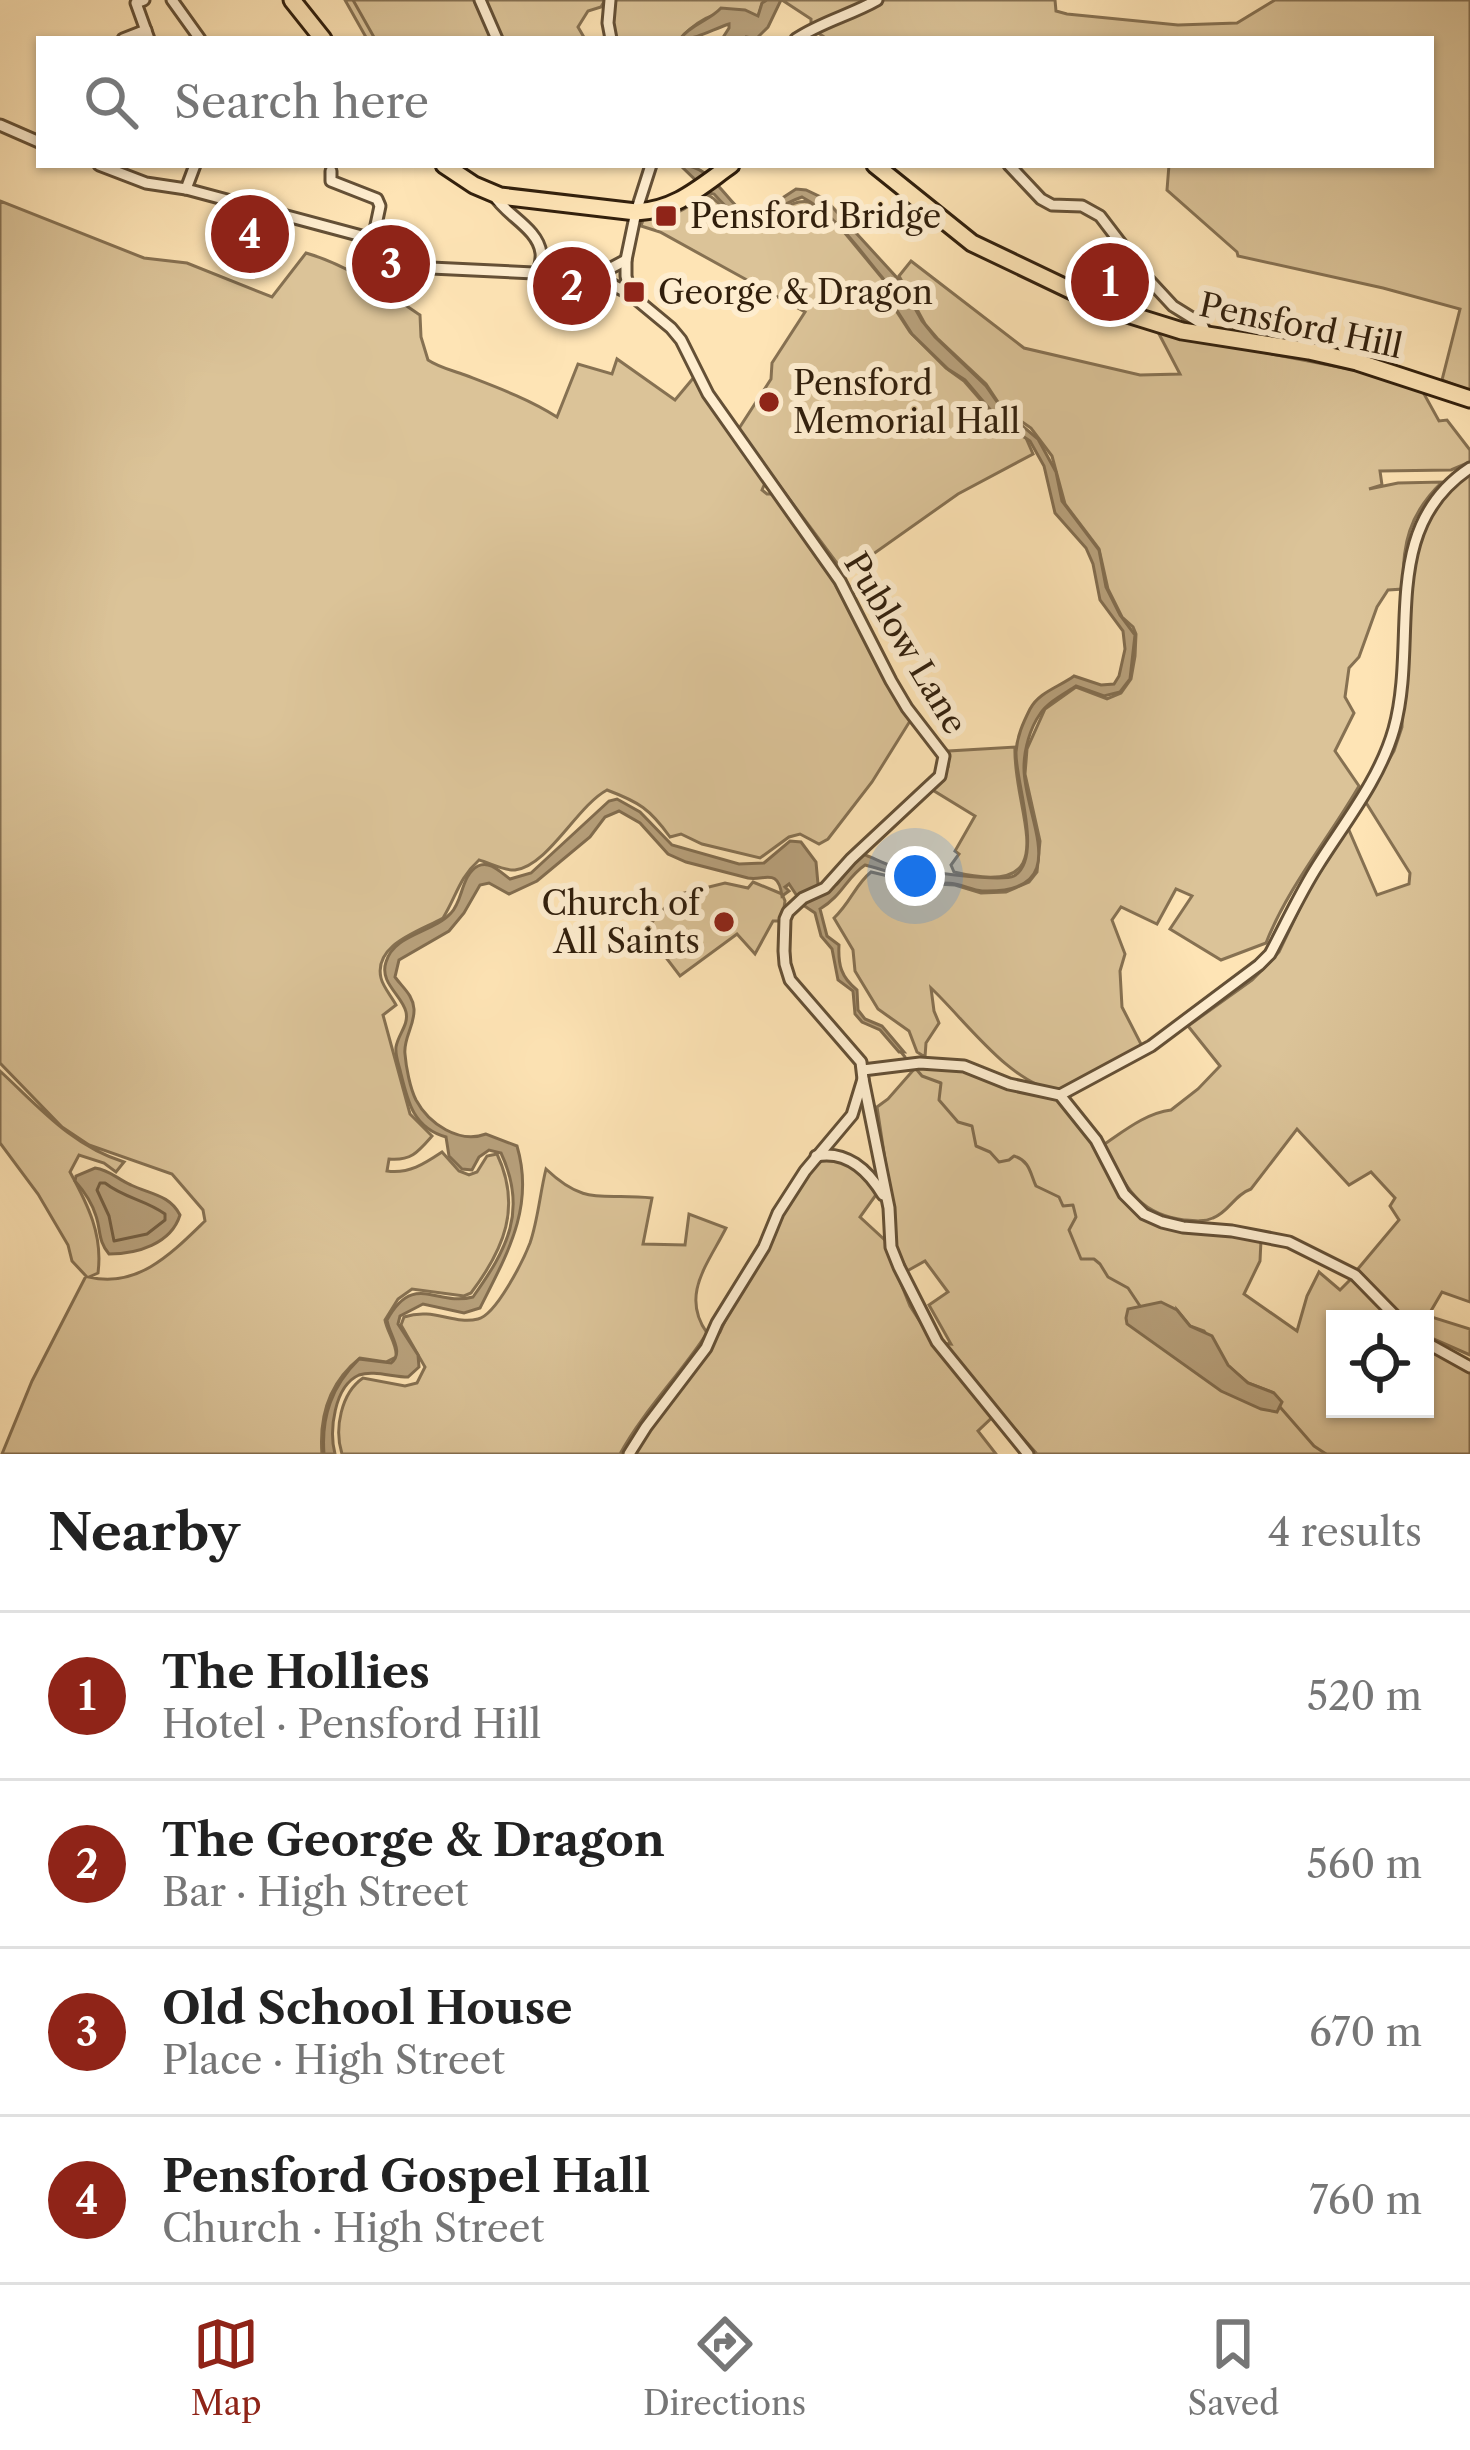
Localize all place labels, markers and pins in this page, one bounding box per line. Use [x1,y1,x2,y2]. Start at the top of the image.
pin: 4 [211,189,289,279]
place label: Pensford Bridge [690,196,941,237]
marker: Pensford Bridge [653,203,679,229]
pin: 3 [352,219,430,309]
pin: 1 [1071,237,1149,327]
pin: 2 [533,241,611,331]
place label: George & Dragon [658,272,933,313]
marker: George & Dragon [621,279,647,305]
place label: Pensford Memorial Hall [793,363,1020,442]
marker: Pensford Memorial Hall [756,389,782,415]
place label: Church of All Saints [541,883,704,962]
marker: Church of All Saints [711,909,737,935]

